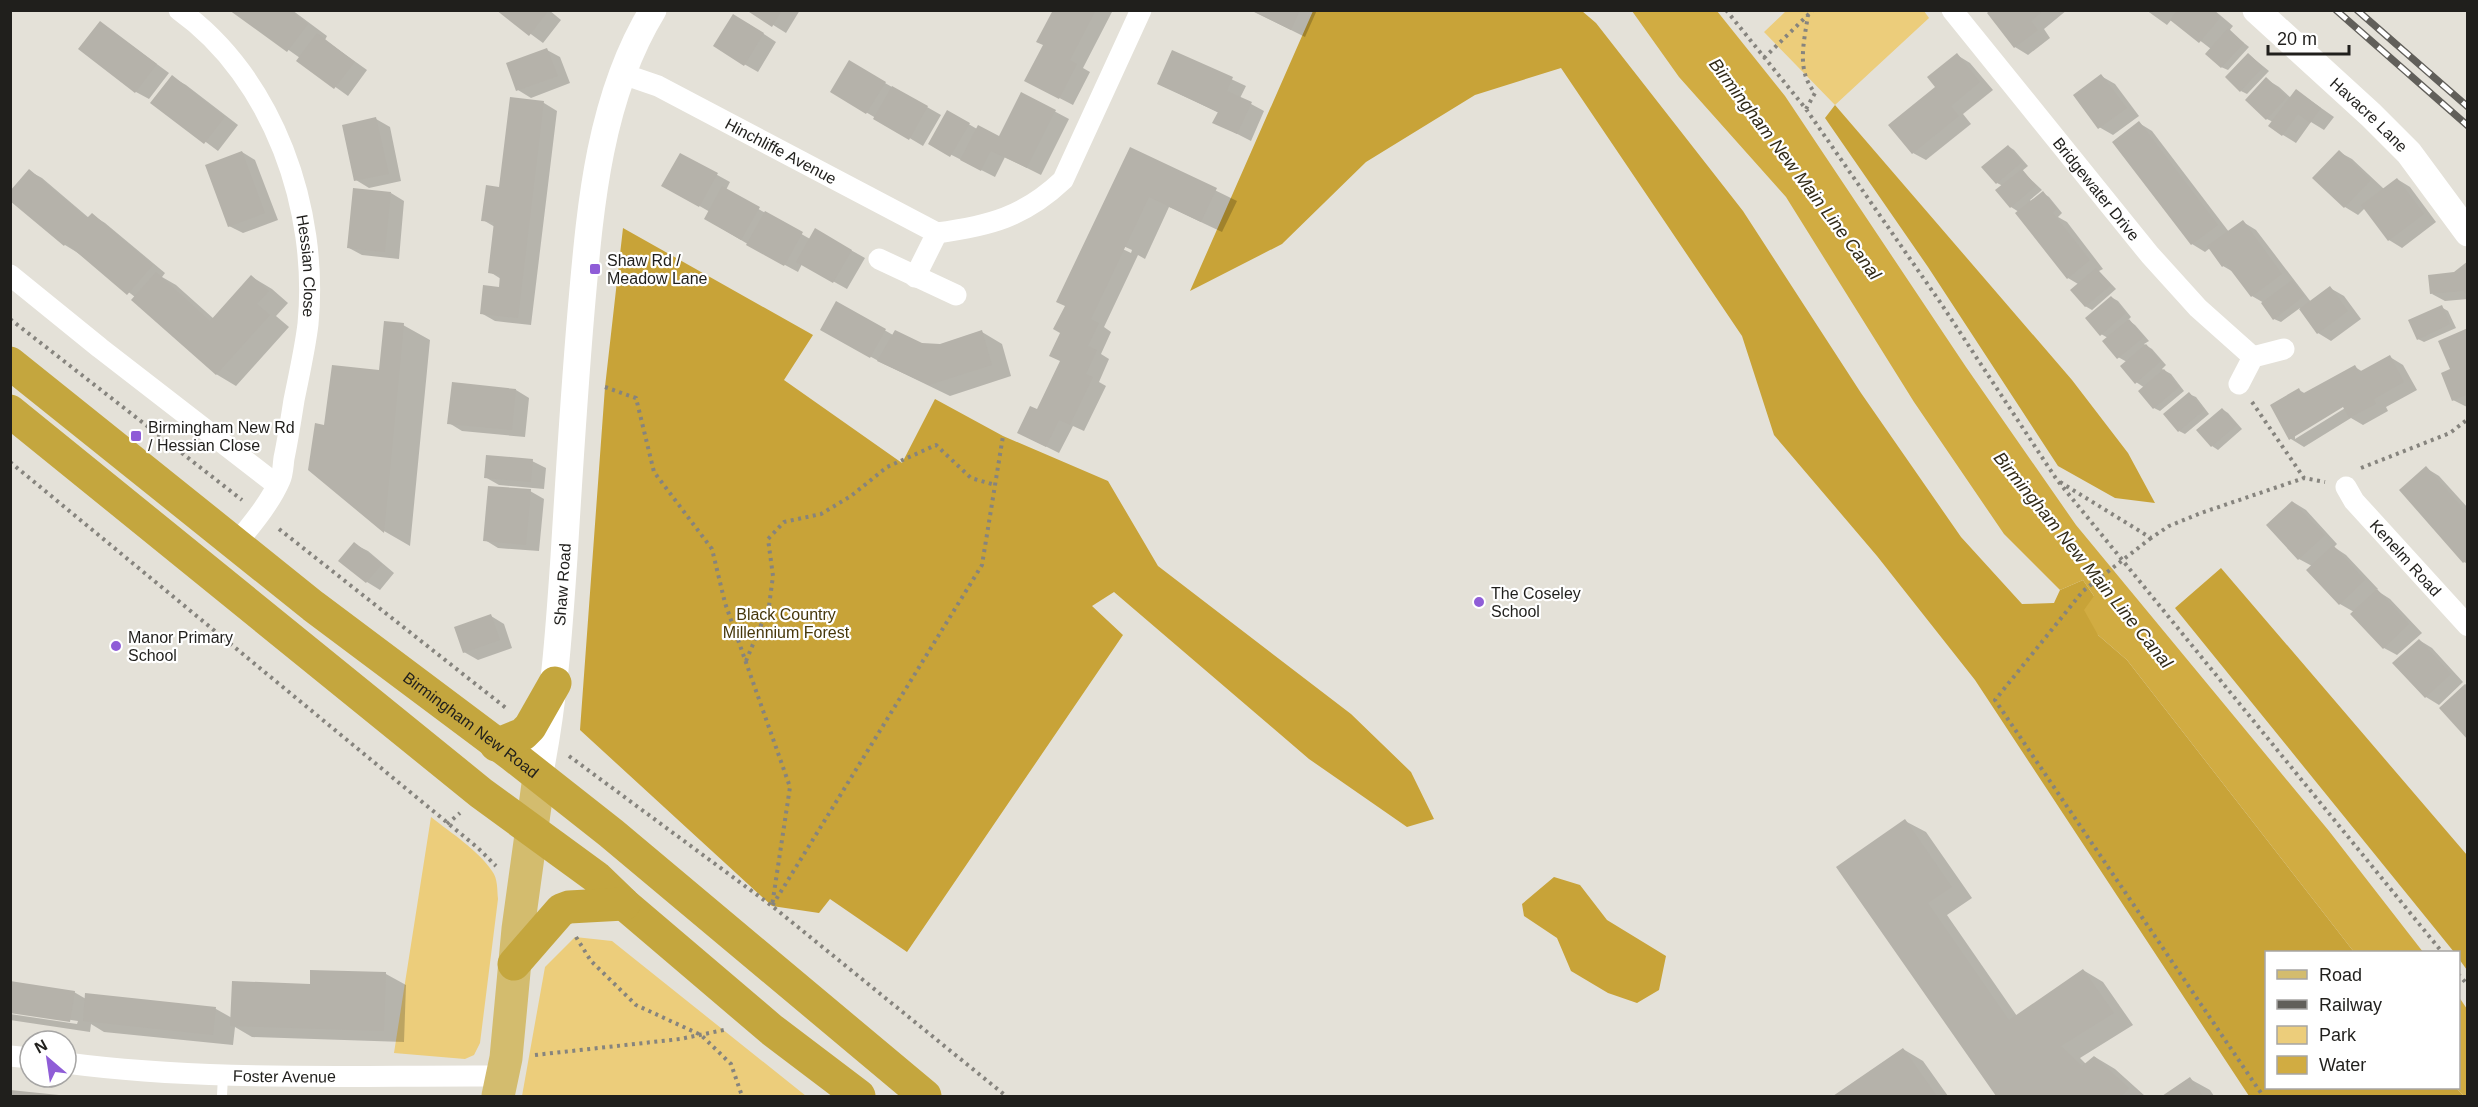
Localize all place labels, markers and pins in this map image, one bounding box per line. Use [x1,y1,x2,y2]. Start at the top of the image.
place label: Shaw Rd / Meadow Lane [607,252,708,287]
marker: Shaw Rd / Meadow Lane [588,262,602,276]
place label: Birmingham New Rd / Hessian Close [148,419,295,454]
marker: Birmingham New Rd / Hessian Close [129,429,143,443]
place label: The Coseley School [1491,585,1581,620]
marker: The Coseley School [1472,595,1486,609]
place label: Manor Primary School [128,629,233,664]
marker: Manor Primary School [109,639,123,653]

